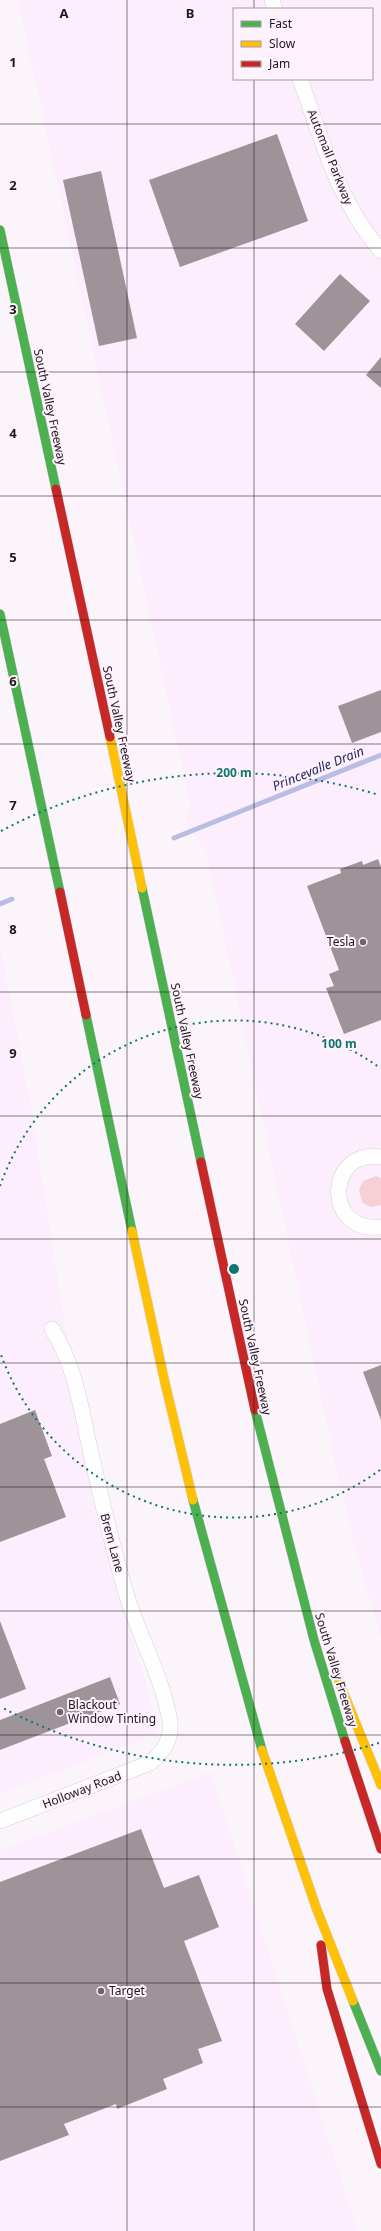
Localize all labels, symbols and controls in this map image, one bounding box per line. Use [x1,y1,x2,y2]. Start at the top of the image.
text: A [60,4,69,22]
text: B [186,4,194,22]
legend [233,8,373,80]
text: Fast [269,15,293,32]
text: Slow [269,35,296,52]
text: 1 [9,53,17,71]
text: Jam [268,55,290,72]
street label: Automall Parkway [304,107,358,208]
text: 2 [9,176,17,194]
text: 3 [9,300,17,318]
street label: South Valley Freeway [30,347,71,467]
text: 4 [9,424,17,442]
text: 5 [9,548,17,566]
street label: South Valley Freeway [99,664,140,784]
text: 6 [9,672,17,690]
water label: Princevalle Drain [269,741,367,795]
text: 200 m [216,764,252,781]
text: 7 [9,796,17,814]
text: 8 [9,920,17,938]
place label: Tesla [327,933,355,950]
marker: Tesla [358,937,368,947]
street label: South Valley Freeway [167,981,208,1101]
text: 100 m [321,1035,357,1052]
text: 9 [9,1044,17,1062]
centre of rings [227,1262,241,1276]
street label: South Valley Freeway [235,1297,276,1417]
street label: Brem Lane [96,1511,129,1575]
street label: South Valley Freeway [311,1611,362,1730]
place label: Blackout Window Tinting [68,1696,156,1727]
marker: Blackout Window Tinting [55,1707,65,1717]
street label: Holloway Road [40,1767,124,1812]
place label: Target [109,1982,145,1999]
marker: Target [96,1986,106,1996]

